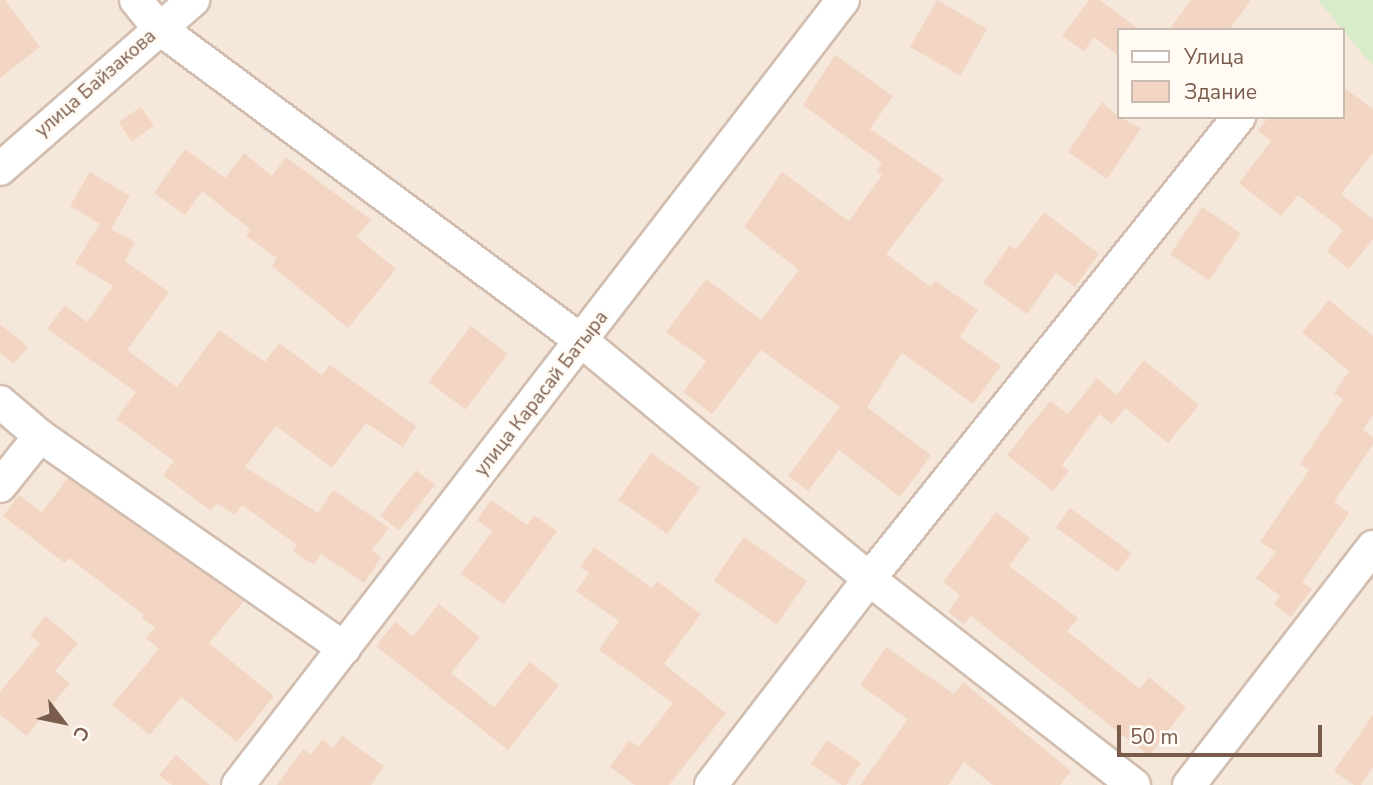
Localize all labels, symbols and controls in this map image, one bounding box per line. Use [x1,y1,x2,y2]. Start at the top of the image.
street label: улица Байзакова [31,25,161,143]
legend [1118,28,1345,119]
text: Улица [1184,43,1244,71]
text: Здание [1184,78,1257,106]
street label: улица Карасай Батыра [470,307,614,481]
north arrow [28,687,98,757]
scale bar [1121,712,1326,756]
text: С [66,721,95,745]
text: 50 m [1130,723,1179,751]

